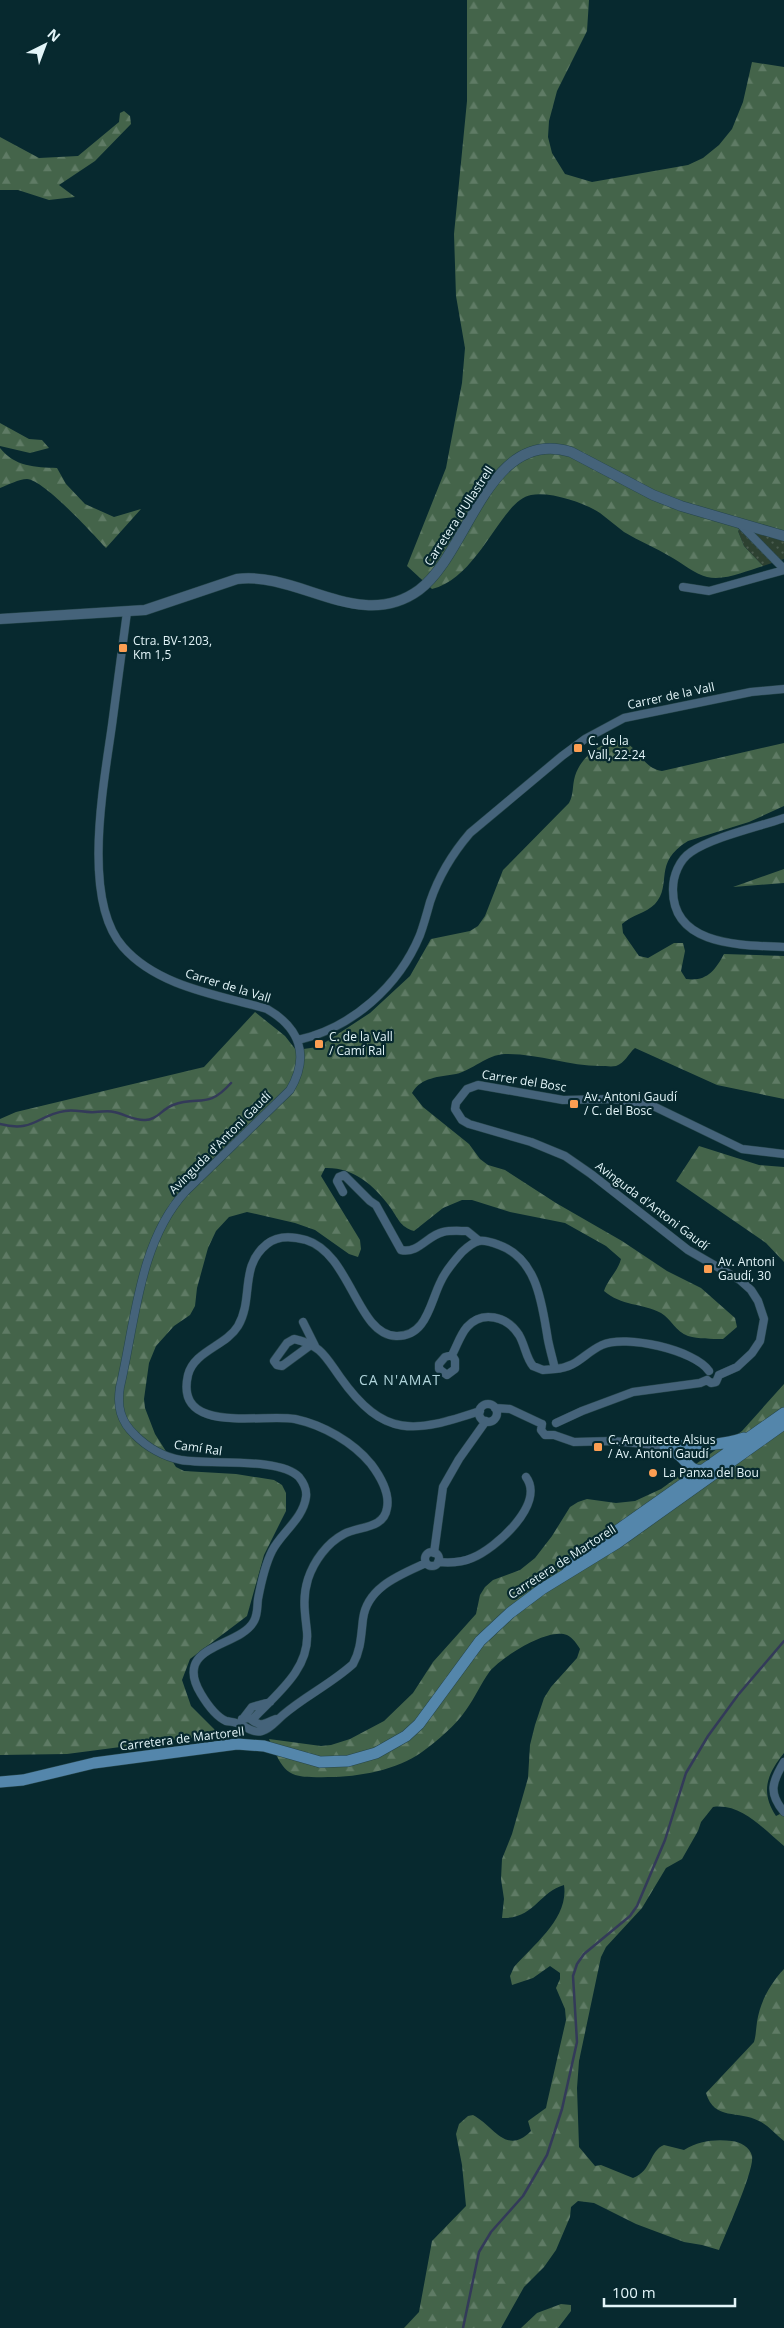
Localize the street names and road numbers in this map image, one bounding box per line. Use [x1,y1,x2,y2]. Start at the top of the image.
street label: Carretera d'Ullastrell [420,463,497,569]
street label: Carrer de la Vall [626,678,716,713]
street label: Carrer de la Vall [183,964,273,1007]
street label: Carrer del Bosc [481,1065,568,1096]
street label: Avinguda d'Antoni Gaudí [165,1087,275,1197]
street label: Avinguda d'Antoni Gaudí [592,1157,713,1254]
street label: Camí Ral [173,1436,223,1459]
street label: Carretera de Martorell [505,1520,619,1603]
street label: Carretera de Martorell [119,1722,245,1755]

